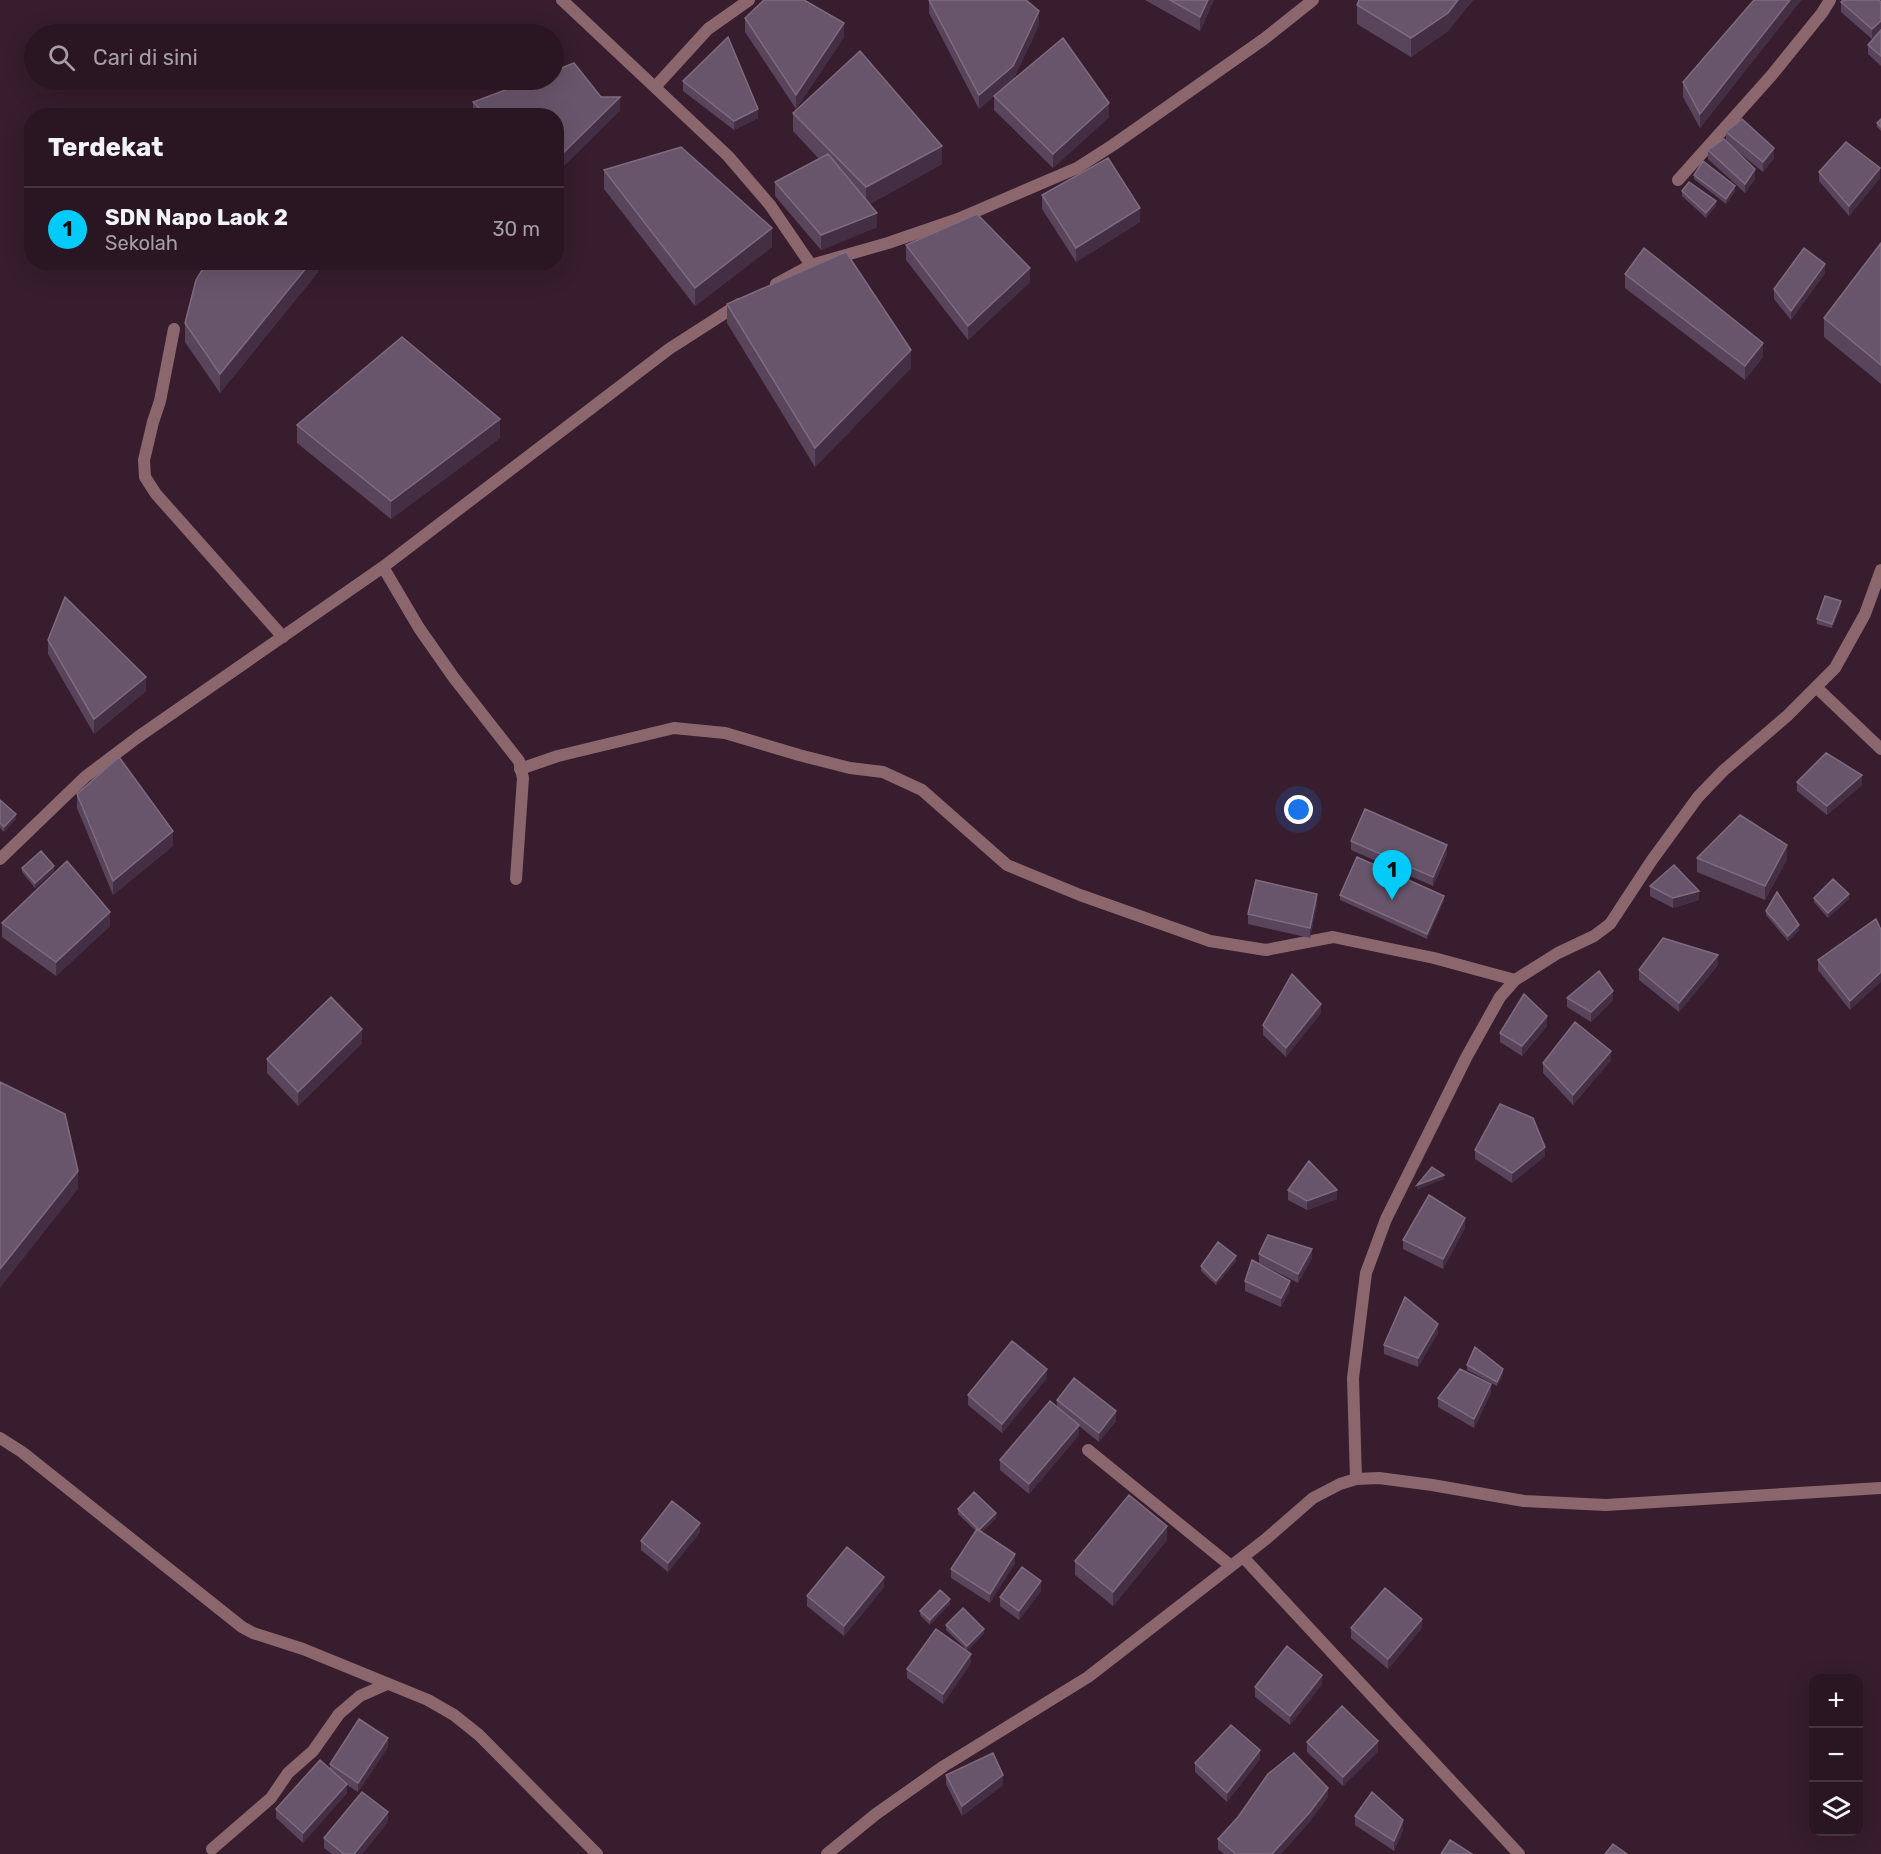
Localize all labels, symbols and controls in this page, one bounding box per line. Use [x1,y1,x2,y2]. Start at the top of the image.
search box [24,24,564,90]
icon: search [45,41,78,74]
text: Cari di sini [93,44,198,71]
text: Terdekat [48,132,163,163]
text: SDN Napo Laok 2 [105,204,288,231]
text: 1 [63,217,72,241]
text: 30 m [493,217,540,241]
text: Sekolah [105,231,178,255]
your location [1284,795,1313,824]
pin: 1 [1372,850,1412,900]
map controls [1809,1674,1863,1836]
button: + [1809,1674,1863,1728]
button: − [1809,1728,1863,1782]
button: layers [1809,1782,1863,1836]

